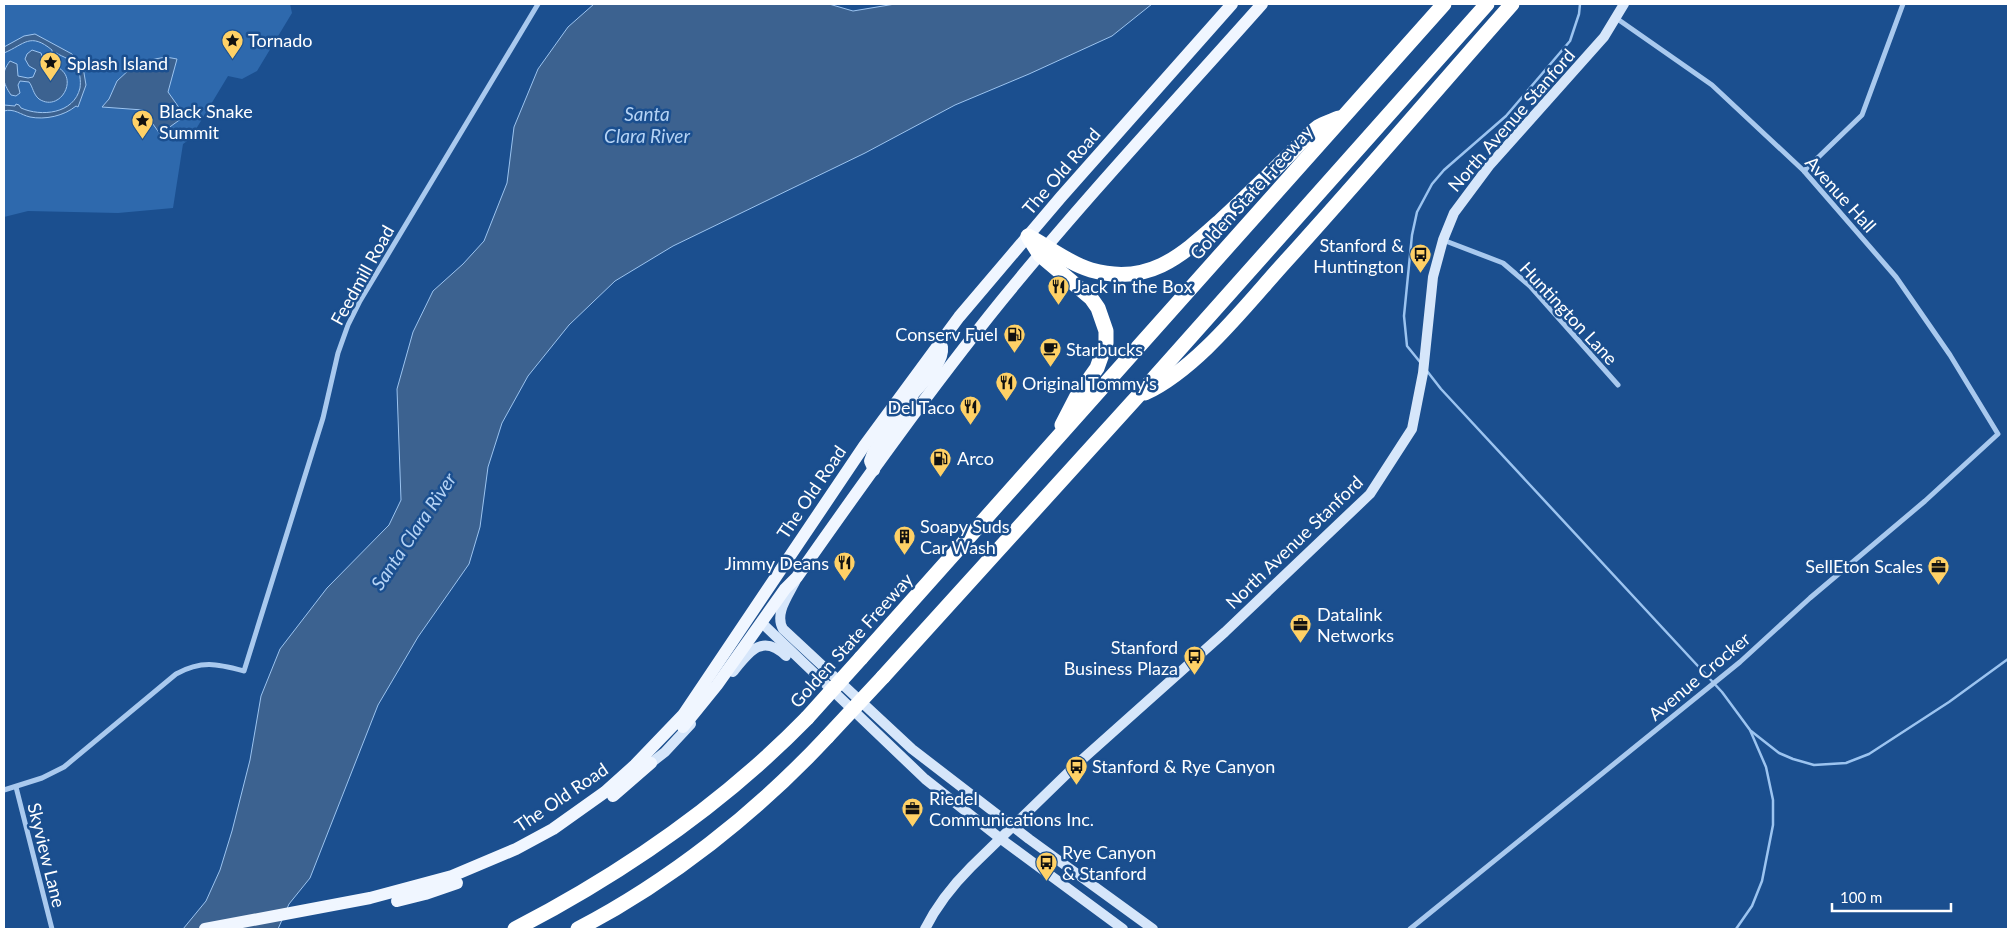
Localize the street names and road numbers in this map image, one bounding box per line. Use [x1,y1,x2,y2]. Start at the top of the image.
street label: North Avenue Stanford [1443,44,1579,196]
street label: Golden State Freeway [1185,120,1318,264]
street label: The Old Road [1017,123,1105,219]
street label: Avenue Hall [1801,151,1881,237]
street label: Feedmill Road [326,221,398,329]
street label: Huntington Lane [1516,257,1622,369]
street label: The Old Road [772,441,850,543]
street label: North Avenue Stanford [1221,471,1367,613]
street label: Golden State Freeway [785,568,918,712]
street label: Avenue Crocker [1644,627,1755,725]
street label: The Old Road [510,758,612,836]
street label: Skyview Lane [23,800,71,910]

